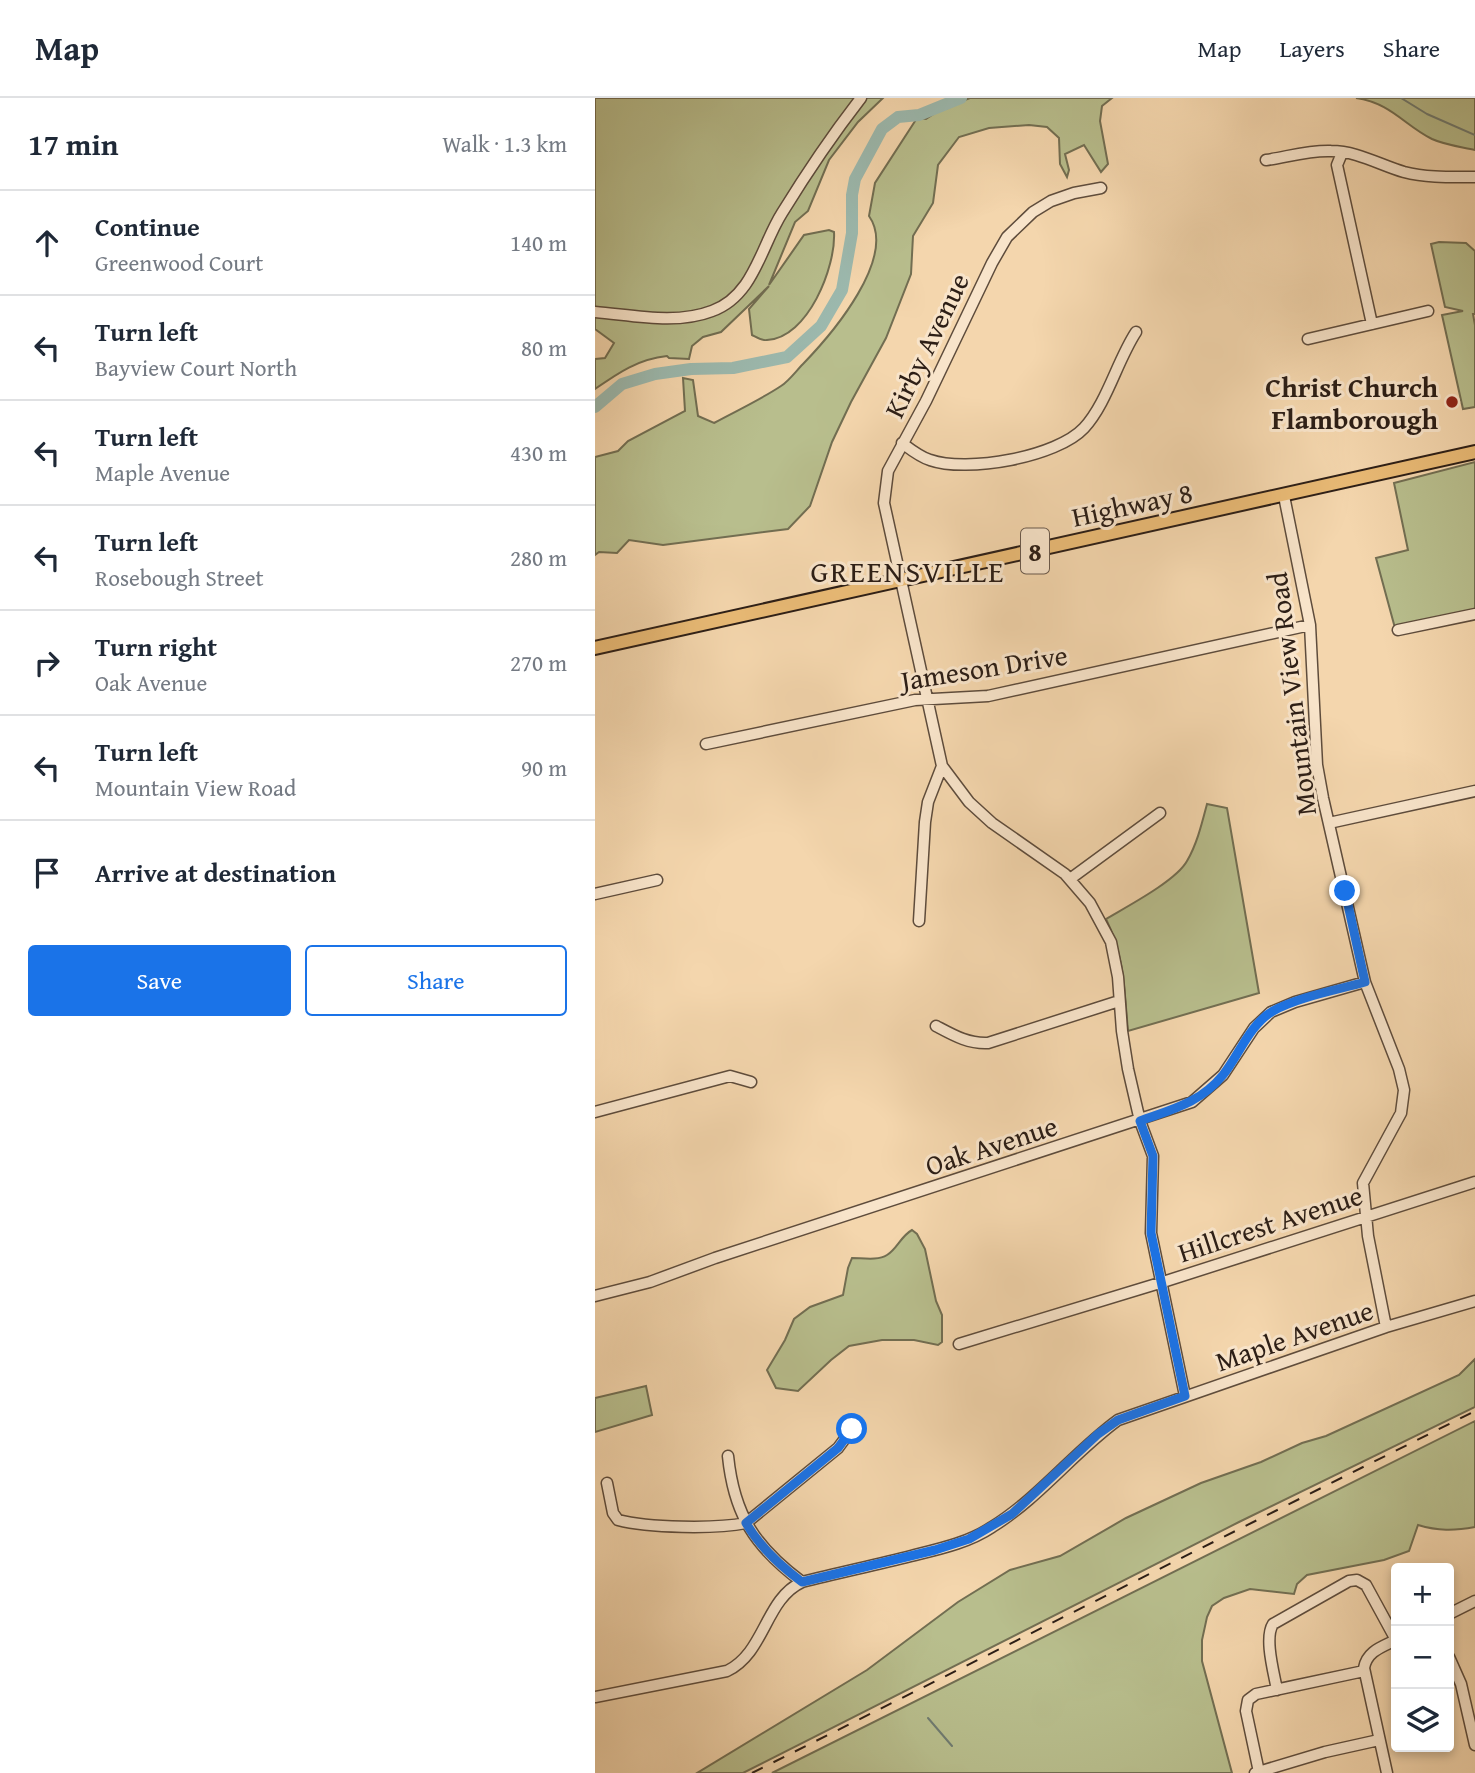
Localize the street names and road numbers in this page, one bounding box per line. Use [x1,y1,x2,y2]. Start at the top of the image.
street label: Kirby Avenue [873,266,979,424]
street label: Highway 8 [1068,471,1196,537]
road number: 8 [1021,528,1049,573]
street label: Mountain View Road [1256,570,1326,818]
street label: Jameson Drive [895,634,1070,701]
street label: Oak Avenue [920,1104,1062,1186]
street label: Hillcrest Avenue [1172,1174,1368,1272]
street label: Maple Avenue [1210,1289,1378,1381]

